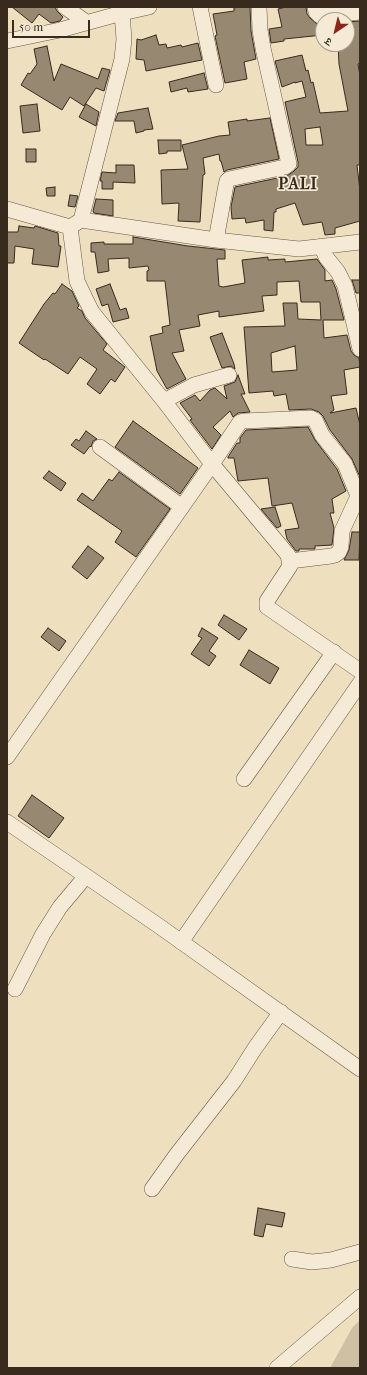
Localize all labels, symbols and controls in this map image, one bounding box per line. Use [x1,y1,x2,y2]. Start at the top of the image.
scale bar [14,12,92,38]
north arrow [315,12,355,52]
text: 50 m [19,20,43,34]
text: उ [322,34,334,48]
district label: PALI [278,175,318,195]

